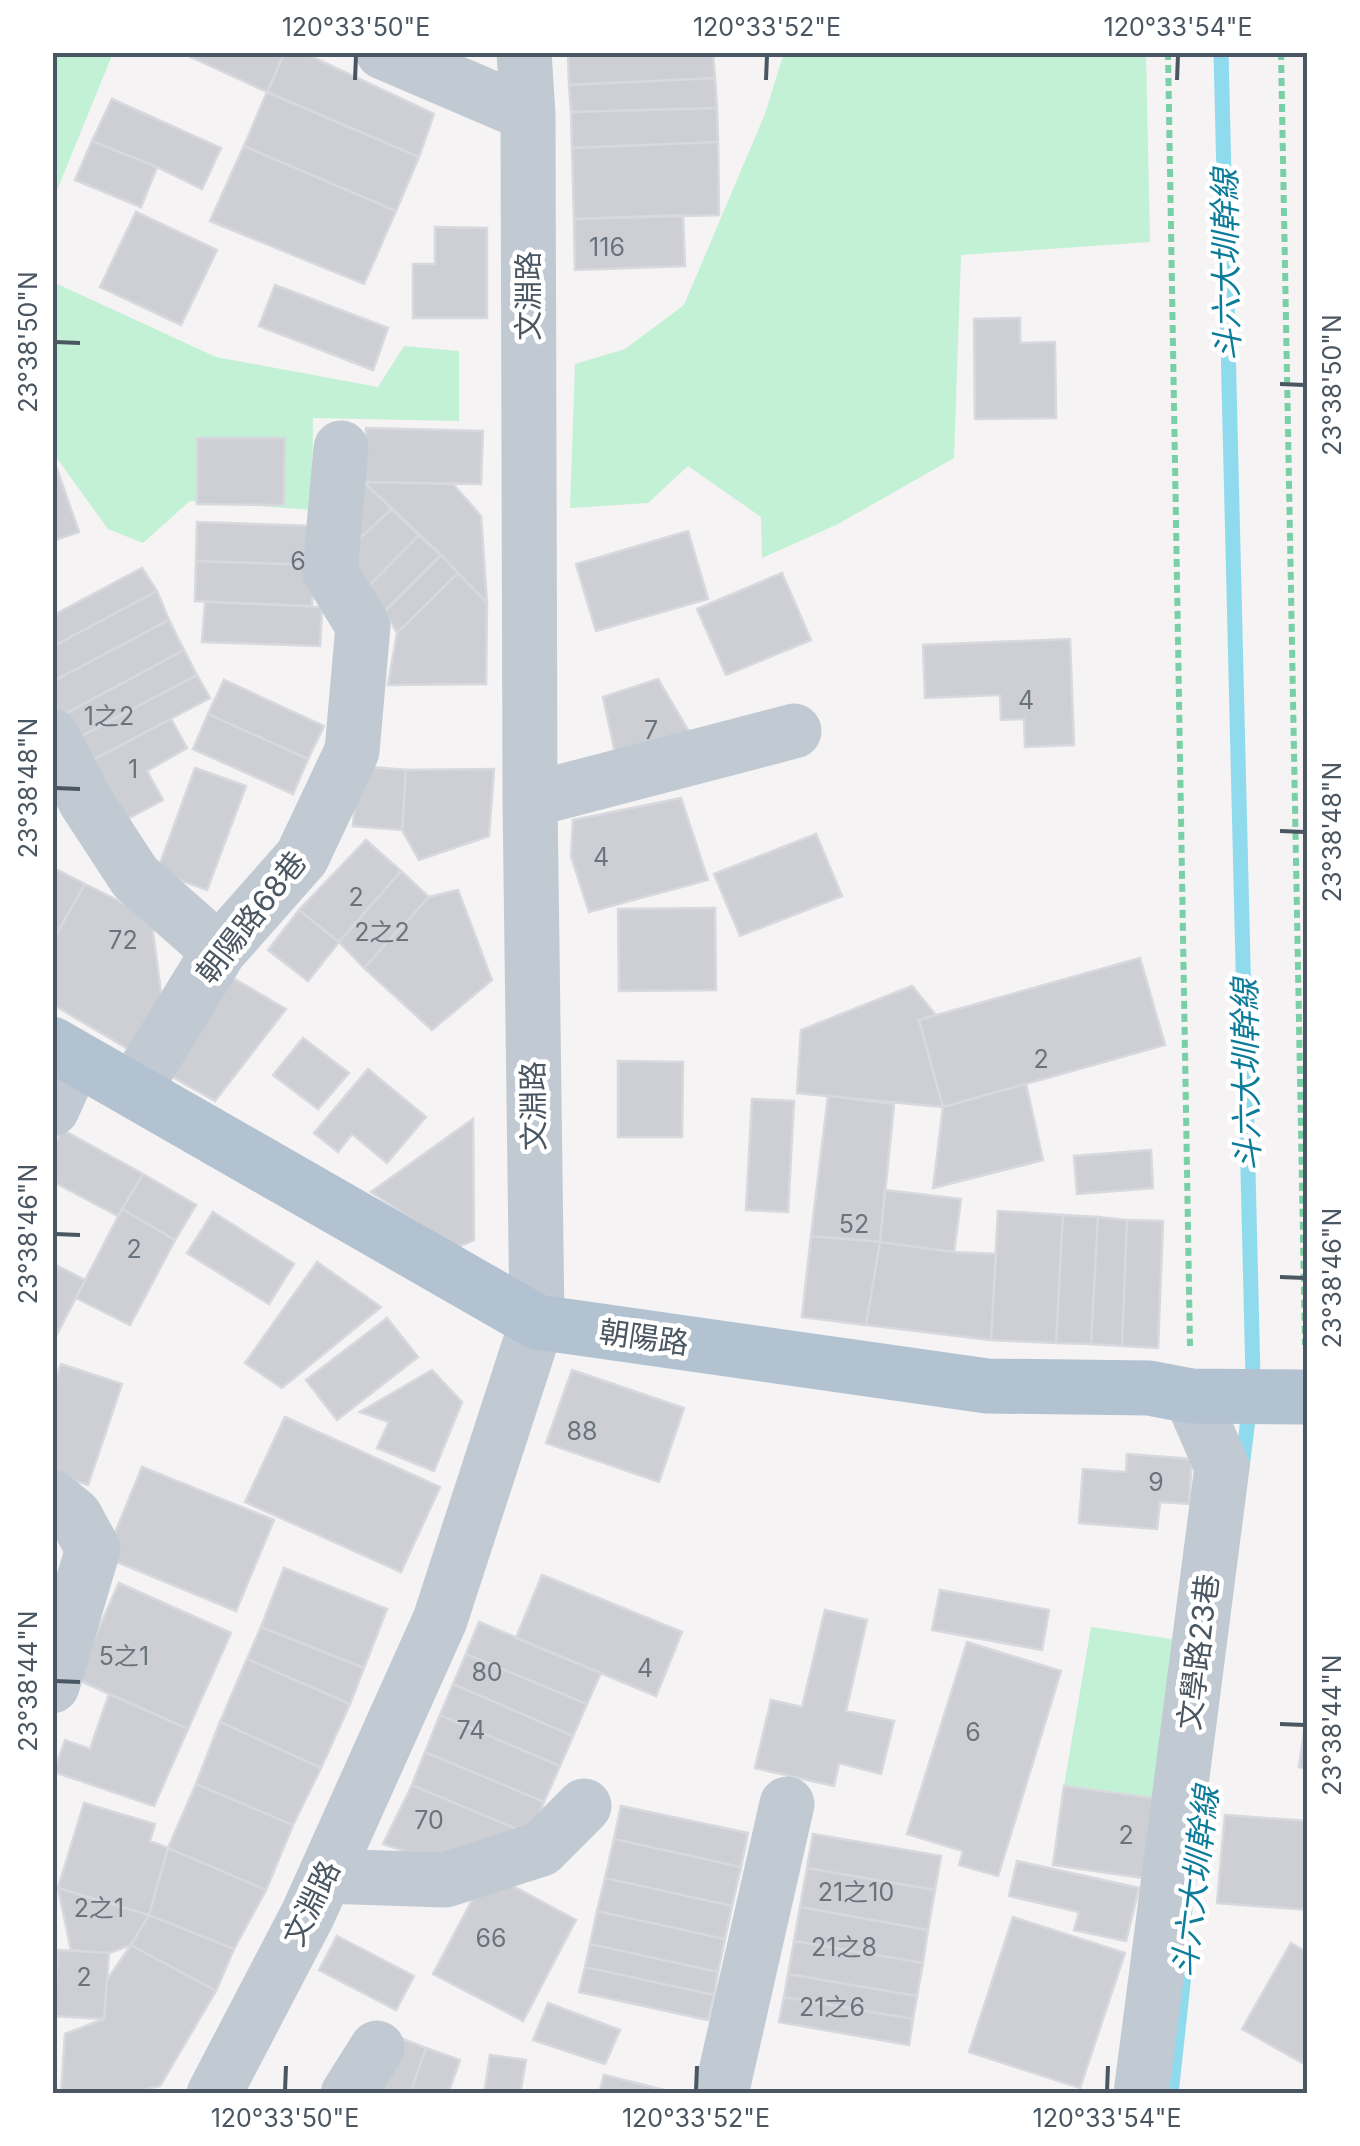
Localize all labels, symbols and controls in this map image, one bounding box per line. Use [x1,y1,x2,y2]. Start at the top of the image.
text: 120°33'50"E [282,12,430,42]
text: 120°33'52"E [693,12,841,42]
text: 120°33'54"E [1104,12,1252,42]
water label: 斗六大圳幹線 [1205,166,1247,361]
house number: 116 [589,232,625,262]
street label: 文淵路 [510,251,546,341]
text: 23°38'50"N [13,271,43,413]
text: 23°38'50"N [1317,314,1347,456]
house number: 6 [290,546,306,576]
house number: 4 [1018,685,1034,715]
house number: 1之2 [84,701,134,731]
house number: 7 [644,715,658,745]
text: 23°38'48"N [13,718,43,858]
house number: 1 [128,754,138,784]
text: 23°38'48"N [1317,762,1347,902]
house number: 4 [593,842,609,872]
street label: 朝陽路68巷 [188,844,314,990]
house number: 2 [348,882,364,912]
house number: 2之2 [354,917,410,947]
house number: 72 [108,925,138,955]
water label: 斗六大圳幹線 [1225,976,1267,1171]
house number: 2 [1033,1044,1049,1074]
street label: 文淵路 [514,1061,552,1151]
text: 23°38'46"N [13,1164,43,1304]
text: 23°38'46"N [1317,1208,1347,1348]
house number: 52 [839,1209,869,1239]
house number: 2 [126,1234,142,1264]
street label: 朝陽路 [597,1313,691,1361]
house number: 88 [567,1416,597,1446]
house number: 9 [1148,1467,1164,1497]
street label: 文學路23巷 [1171,1572,1225,1732]
text: 23°38'44"N [13,1610,43,1752]
house number: 5之1 [99,1641,149,1671]
house number: 4 [637,1653,653,1683]
text: 23°38'44"N [1317,1654,1347,1796]
house number: 80 [471,1657,503,1687]
house number: 74 [457,1715,485,1745]
house number: 6 [965,1717,981,1747]
water label: 斗六大圳幹線 [1164,1781,1226,1980]
house number: 70 [414,1805,444,1835]
house number: 2 [1118,1820,1134,1850]
street label: 文淵路 [275,1855,347,1951]
house number: 21之10 [818,1877,894,1907]
house number: 2之1 [74,1893,124,1923]
house number: 66 [475,1923,507,1953]
house number: 21之8 [811,1932,877,1962]
house number: 2 [76,1962,92,1992]
house number: 21之6 [799,1992,865,2022]
text: 120°33'50"E [211,2103,359,2133]
text: 120°33'52"E [622,2103,770,2133]
text: 120°33'54"E [1033,2103,1181,2133]

